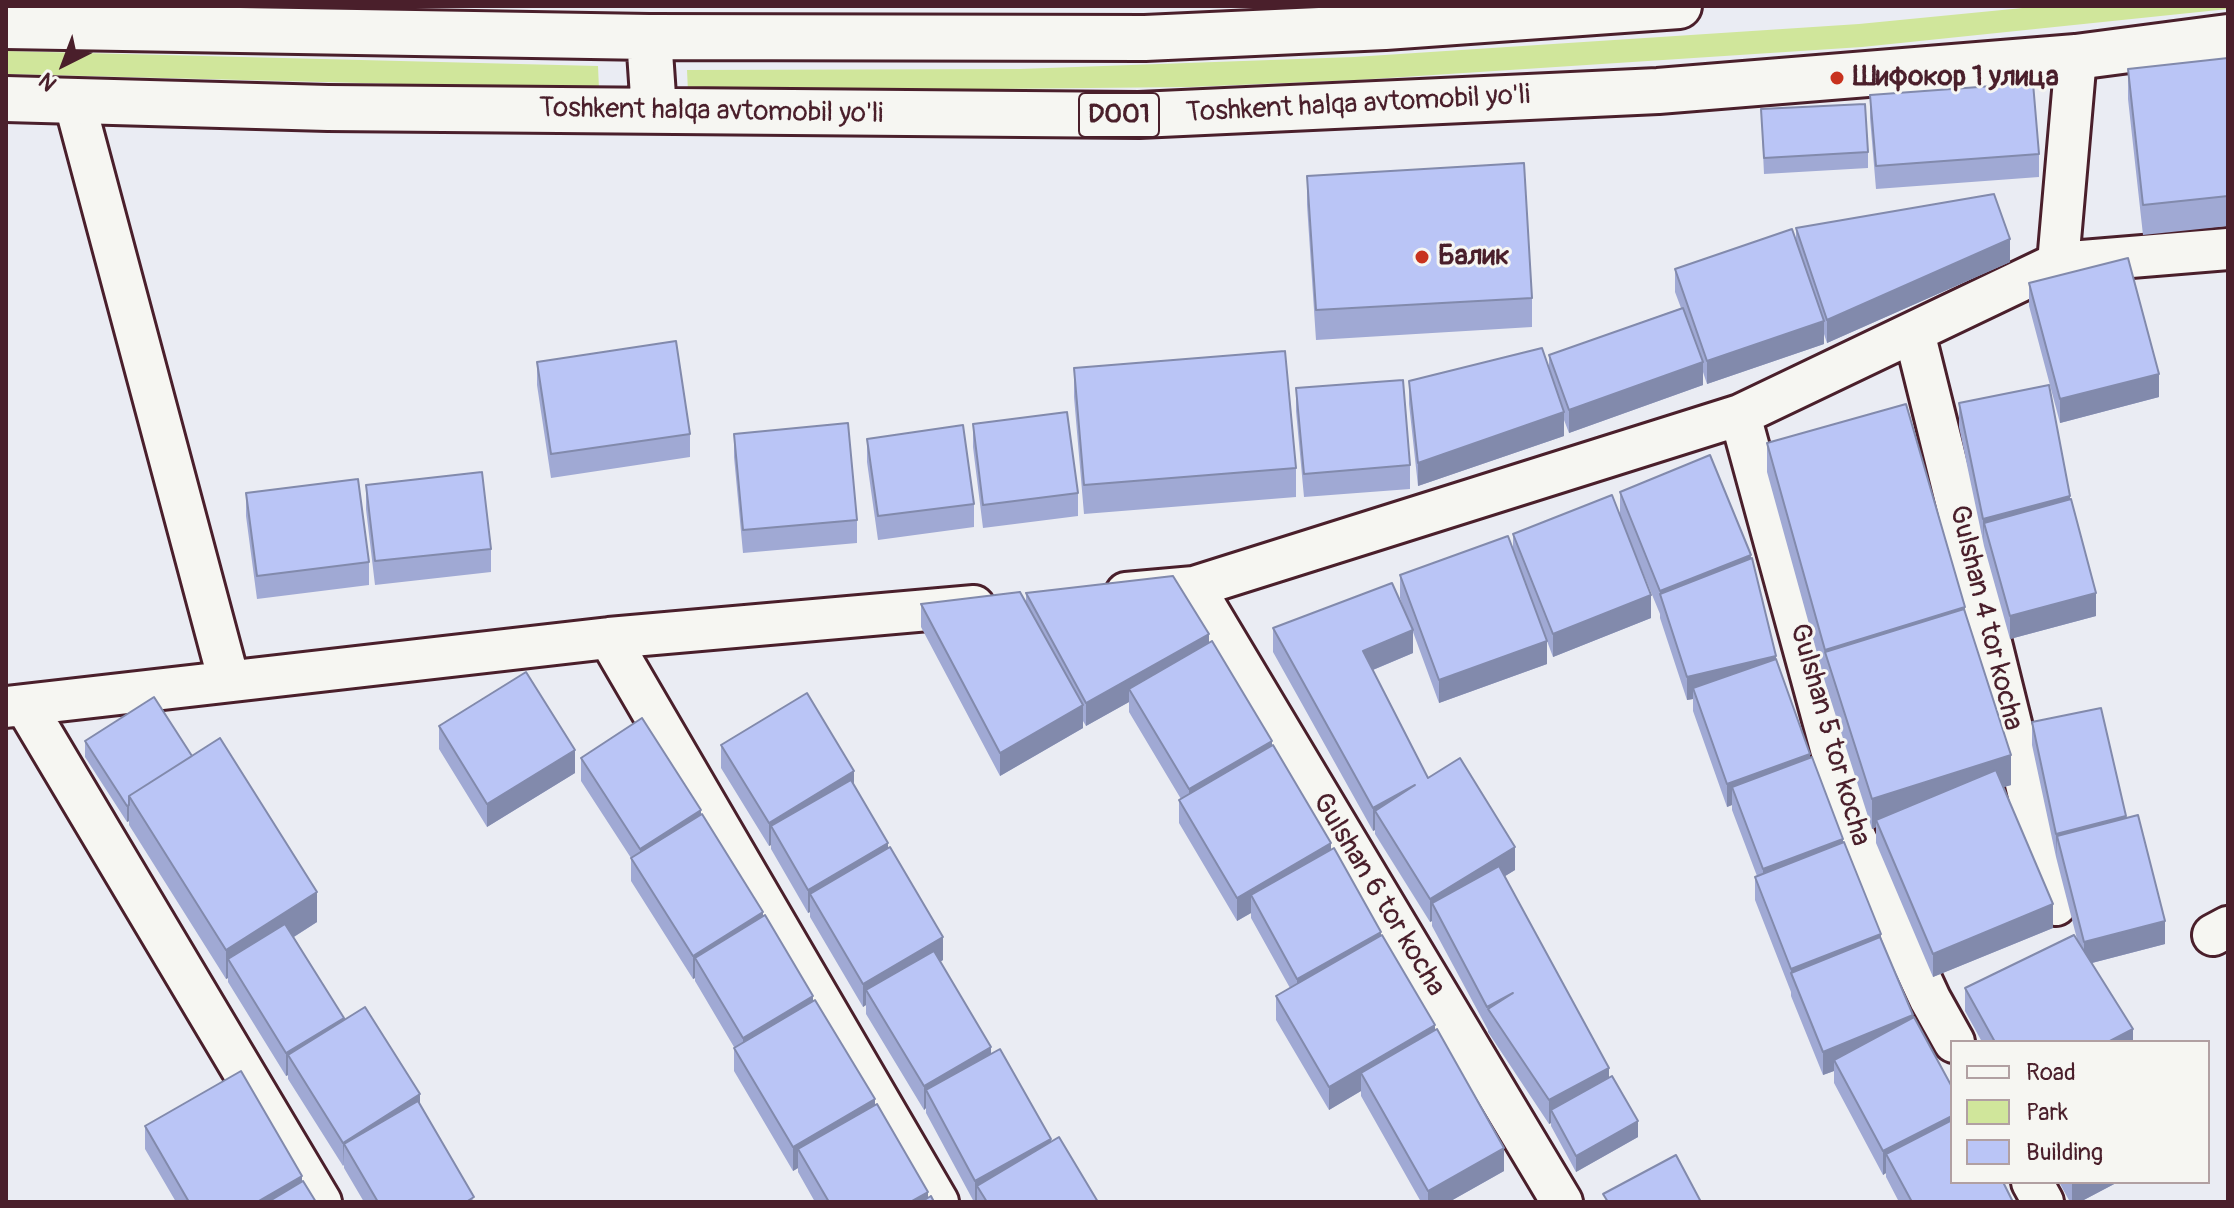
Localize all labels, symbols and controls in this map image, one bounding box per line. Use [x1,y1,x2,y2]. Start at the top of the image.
north arrow [24,24,104,104]
place label: Шифокор 1 улица [1853,61,2059,95]
text: N [33,66,63,97]
marker: Шифокор 1 улица [1828,69,1846,87]
street label: Toshkent halqa avtomobil yo'li [1185,79,1531,131]
street label: Toshkent halqa avtomobil yo'li [538,92,884,132]
road number: D001 [1079,93,1159,137]
place label: Балик [1438,240,1509,274]
marker: Балик [1413,248,1431,266]
street label: Gulshan 4 tor kocha [1941,502,2029,734]
street label: Gulshan 5 tor kocha [1781,620,1877,850]
street label: Gulshan 6 tor kocha [1304,787,1452,1003]
legend [1950,1040,2210,1184]
text: Road [2026,1058,2076,1087]
text: Park [2026,1098,2068,1127]
text: Building [2026,1138,2103,1167]

